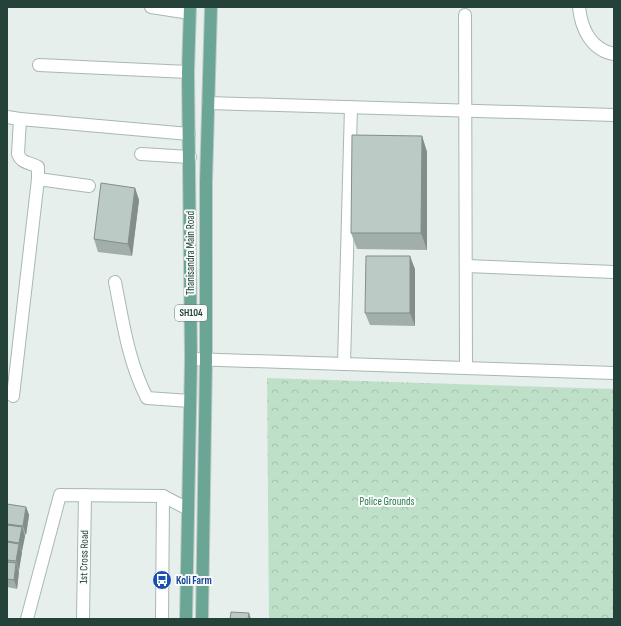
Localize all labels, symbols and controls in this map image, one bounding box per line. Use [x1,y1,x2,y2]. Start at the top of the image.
street label: Thanisandra Main Road [184,211,197,295]
road number: SH104 [175,305,207,321]
park label: Police Grounds [360,495,415,508]
street label: 1st Cross Road [77,530,91,584]
bus stop icon: Koli Farm [151,569,173,591]
place label: Koli Farm [176,574,212,587]

